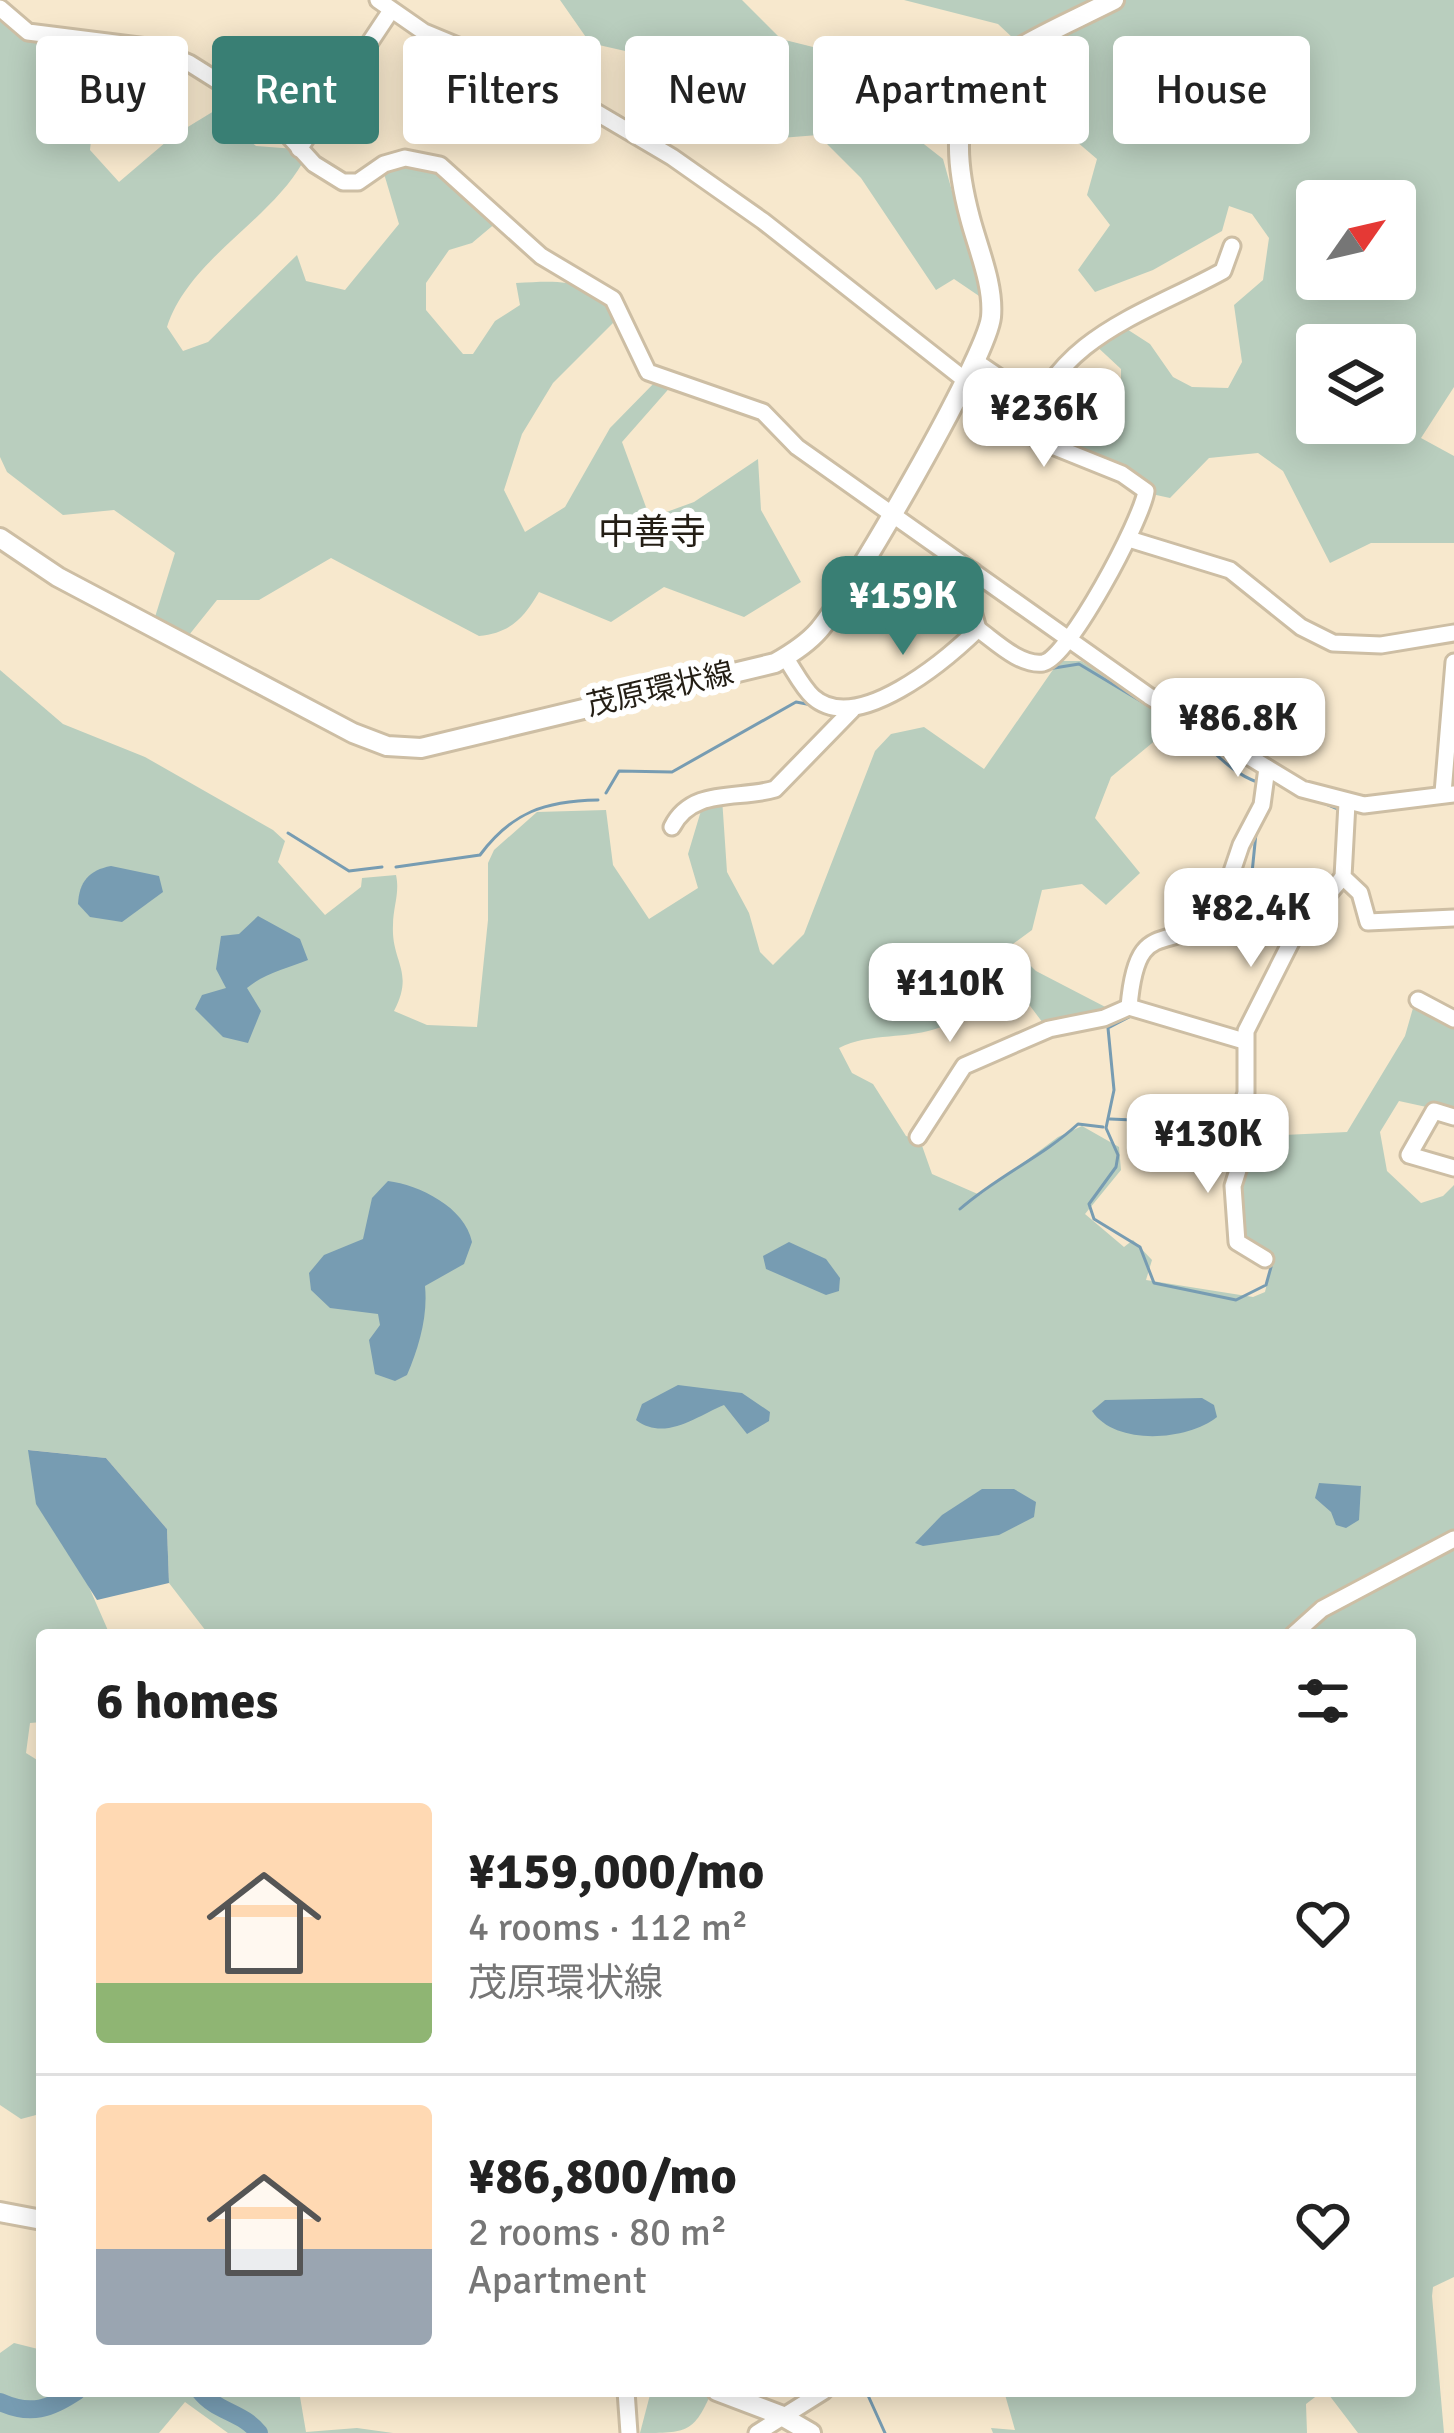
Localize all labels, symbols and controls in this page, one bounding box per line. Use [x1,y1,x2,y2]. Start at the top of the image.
chip: Buy [36,36,188,144]
chip: Rent [212,36,379,144]
chip: Filters [403,36,601,144]
chip: New [625,36,789,144]
chip: Apartment [813,36,1089,144]
chip: House [1113,36,1310,144]
north arrow [1296,180,1416,300]
map controls [1296,180,1416,444]
button: layers [1296,324,1416,444]
pin: ¥236K [960,368,1128,470]
text: ¥236K [990,383,1098,431]
district label: 中善寺 [598,510,706,555]
pin: ¥159K [819,556,987,658]
text: ¥159K [849,571,957,619]
street label: 茂原環状線 [583,655,737,724]
pin: ¥86.8K [1140,678,1336,780]
text: ¥86.8K [1178,693,1298,741]
pin: ¥82.4K [1153,868,1349,970]
text: ¥82.4K [1191,883,1311,931]
pin: ¥110K [866,943,1034,1045]
text: ¥110K [896,958,1004,1006]
pin: ¥130K [1124,1094,1292,1196]
text: ¥130K [1154,1109,1262,1157]
icon: filters [1290,1668,1356,1734]
text: 6 homes [96,1670,278,1733]
text: ¥159,000/mo [468,1840,764,1903]
icon: home [192,1851,336,1995]
icon: heart [1290,1890,1356,1956]
text: 4 rooms · 112 m² [468,1903,748,1951]
text: 茂原環状線 [468,1959,663,2007]
text: ¥86,800/mo [468,2145,737,2208]
icon: home [192,2153,336,2297]
icon: heart [1290,2192,1356,2258]
text: 2 rooms · 80 m² [468,2208,727,2256]
text: Apartment [468,2256,647,2304]

